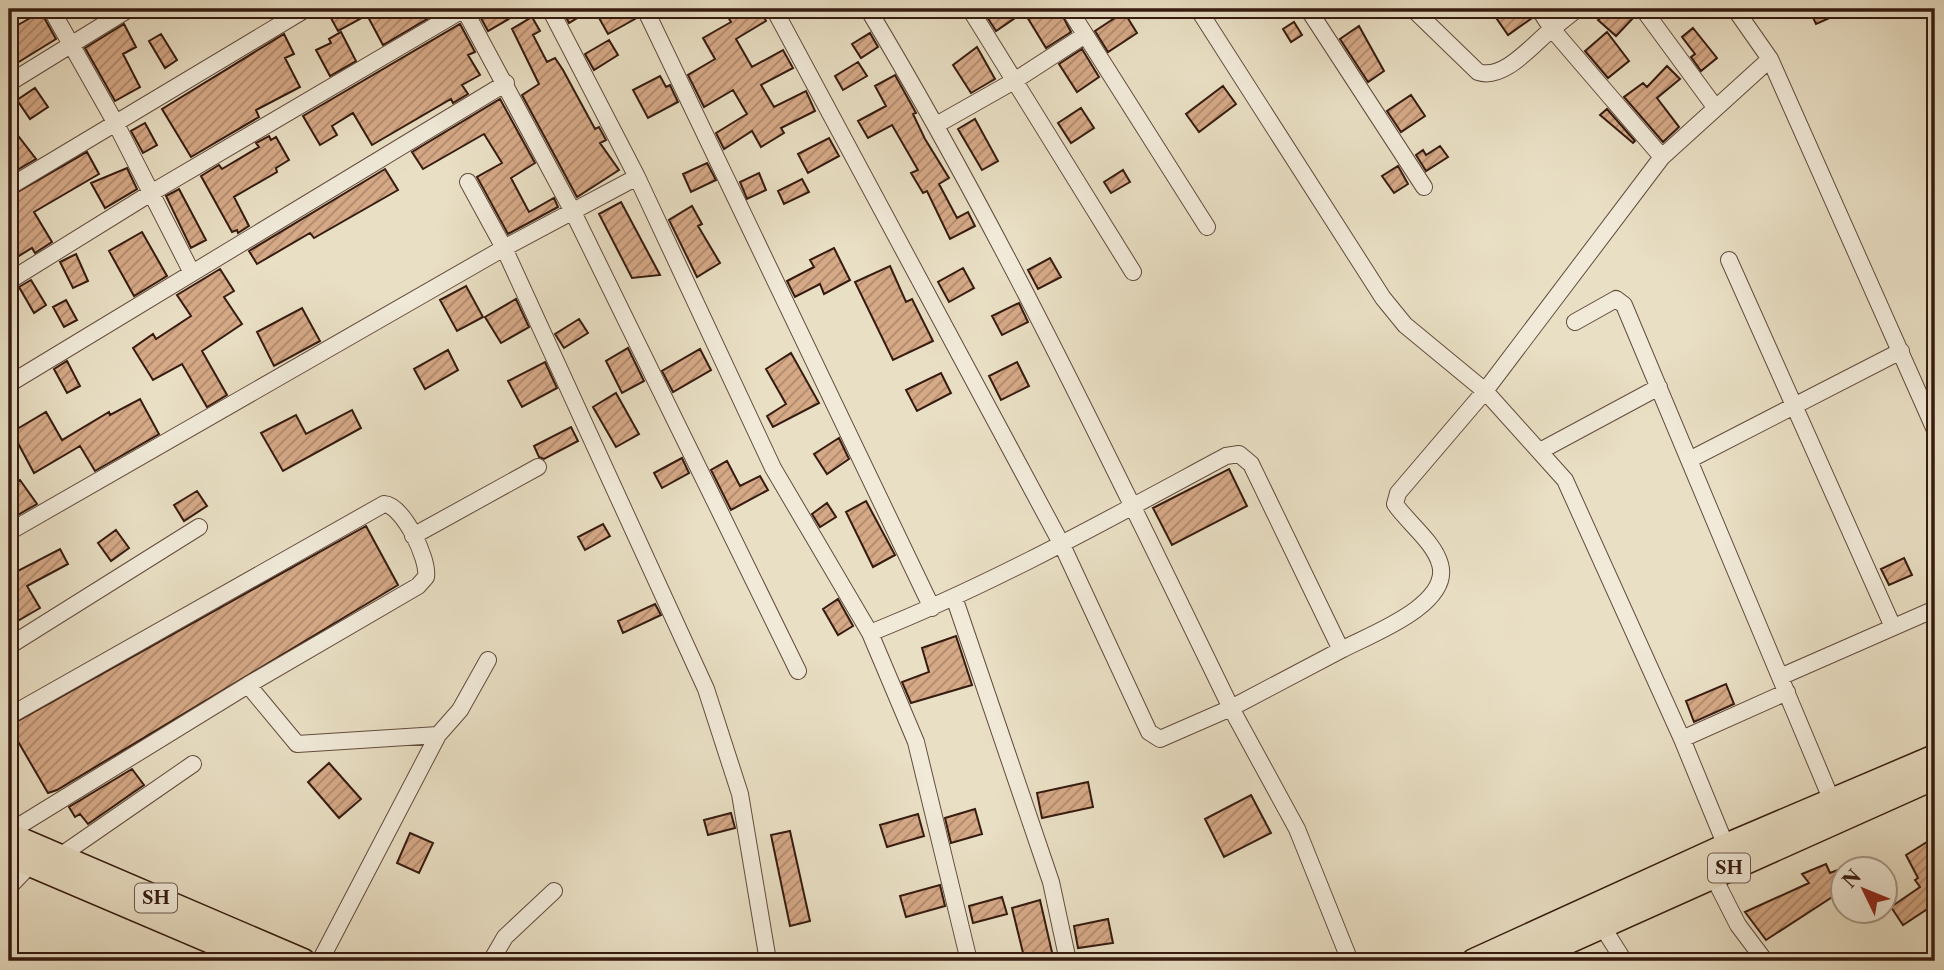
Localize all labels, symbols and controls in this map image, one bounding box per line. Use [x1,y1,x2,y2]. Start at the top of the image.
road number: SH [1708,854,1750,882]
north arrow [1828,855,1898,925]
text: N [1838,865,1866,893]
road number: SH [135,884,177,912]

